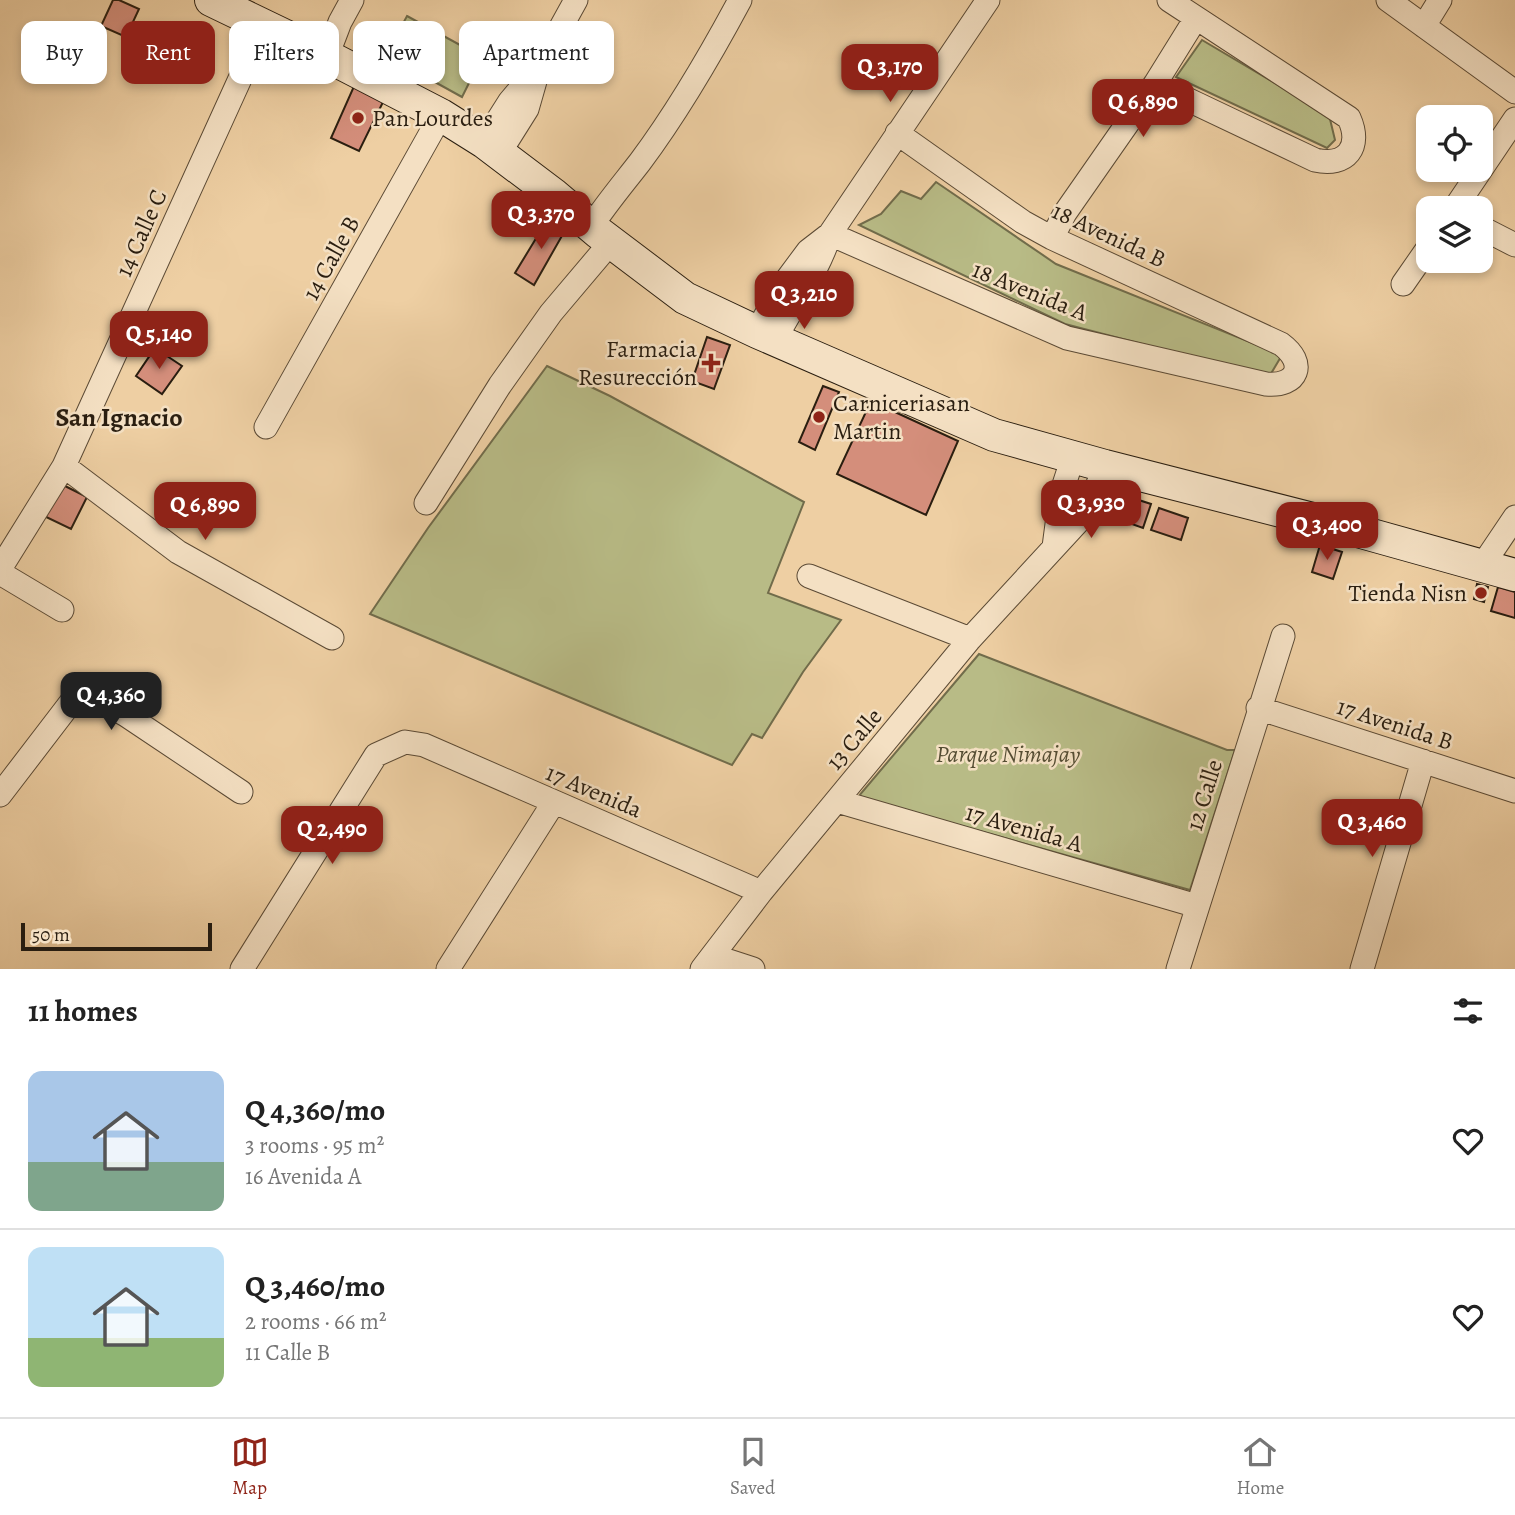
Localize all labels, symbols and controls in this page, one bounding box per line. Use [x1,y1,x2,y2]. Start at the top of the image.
chip: Buy [21,21,107,84]
chip: Rent [121,21,215,84]
chip: Filters [229,21,339,84]
chip: New [353,21,445,84]
chip: Apartment [459,21,614,84]
pin: Q 3,170 [825,44,955,104]
text: Q 3,170 [857,51,923,82]
pin: Q 6,890 [1078,80,1208,139]
text: Q 6,890 [1108,86,1178,117]
place label: Pan Lourdes [372,102,493,134]
map controls [1416,105,1493,273]
button: locate [1416,105,1493,182]
marker: Pan Lourdes [350,110,366,126]
street label: 14 Calle C [108,184,174,282]
pin: Q 3,370 [476,191,606,251]
street label: 18 Avenida B [1047,195,1171,275]
button: layers [1416,196,1493,273]
text: Q 3,370 [508,198,575,229]
street label: 14 Calle B [295,210,367,306]
street label: 18 Avenida A [967,253,1093,329]
pin: Q 3,210 [739,272,869,331]
text: Q 3,210 [771,278,837,309]
pin: Q 5,140 [94,312,224,371]
text: Q 5,140 [126,318,192,349]
place label: Farmacia Resurección [578,333,698,393]
marker: Farmacia Resurección [703,355,719,371]
place label: Carniceriasan Martin [833,387,970,447]
district label: San Ignacio [55,400,183,435]
marker: Carniceriasan Martin [811,409,827,425]
pin: Q 3,930 [1026,480,1156,540]
pin: Q 6,890 [140,482,270,542]
text: Q 3,930 [1057,487,1125,518]
text: Q 6,890 [170,489,240,520]
pin: Q 3,400 [1262,503,1392,562]
text: Q 3,400 [1292,509,1362,540]
place label: Tienda Nisn [1349,577,1467,609]
marker: Tienda Nisn [1473,585,1489,601]
pin: Q 4,360 [46,672,176,732]
text: Q 4,360 [77,679,145,710]
street label: 17 Avenida B [1333,690,1457,758]
street label: 13 Calle [819,701,889,777]
park label: Parque Nimajay [936,738,1081,770]
street label: 12 Calle [1178,755,1230,835]
street label: 17 Avenida [541,756,648,826]
street label: 17 Avenida A [962,796,1087,860]
pin: Q 3,460 [1307,800,1437,859]
pin: Q 2,490 [267,806,397,866]
text: Q 3,460 [1338,806,1406,837]
text: Q 2,490 [297,813,367,844]
scale bar [21,920,212,952]
text: 50 m [32,922,70,948]
text: 11 homes [28,991,138,1031]
icon: filters [1449,992,1487,1030]
text: Q 4,360/mo [245,1090,385,1130]
icon: home [84,1099,168,1183]
icon: heart [1449,1122,1487,1160]
text: 3 rooms · 95 m² [245,1130,384,1161]
text: 16 Avenida A [245,1161,361,1192]
text: Q 3,460/mo [245,1266,385,1306]
icon: home [84,1275,168,1359]
icon: heart [1449,1298,1487,1336]
text: 2 rooms · 66 m² [245,1306,387,1337]
text: 11 Calle B [245,1337,330,1368]
tab: Map [231,1433,269,1501]
tab: Saved [730,1433,775,1501]
tab: Home [1237,1433,1284,1501]

